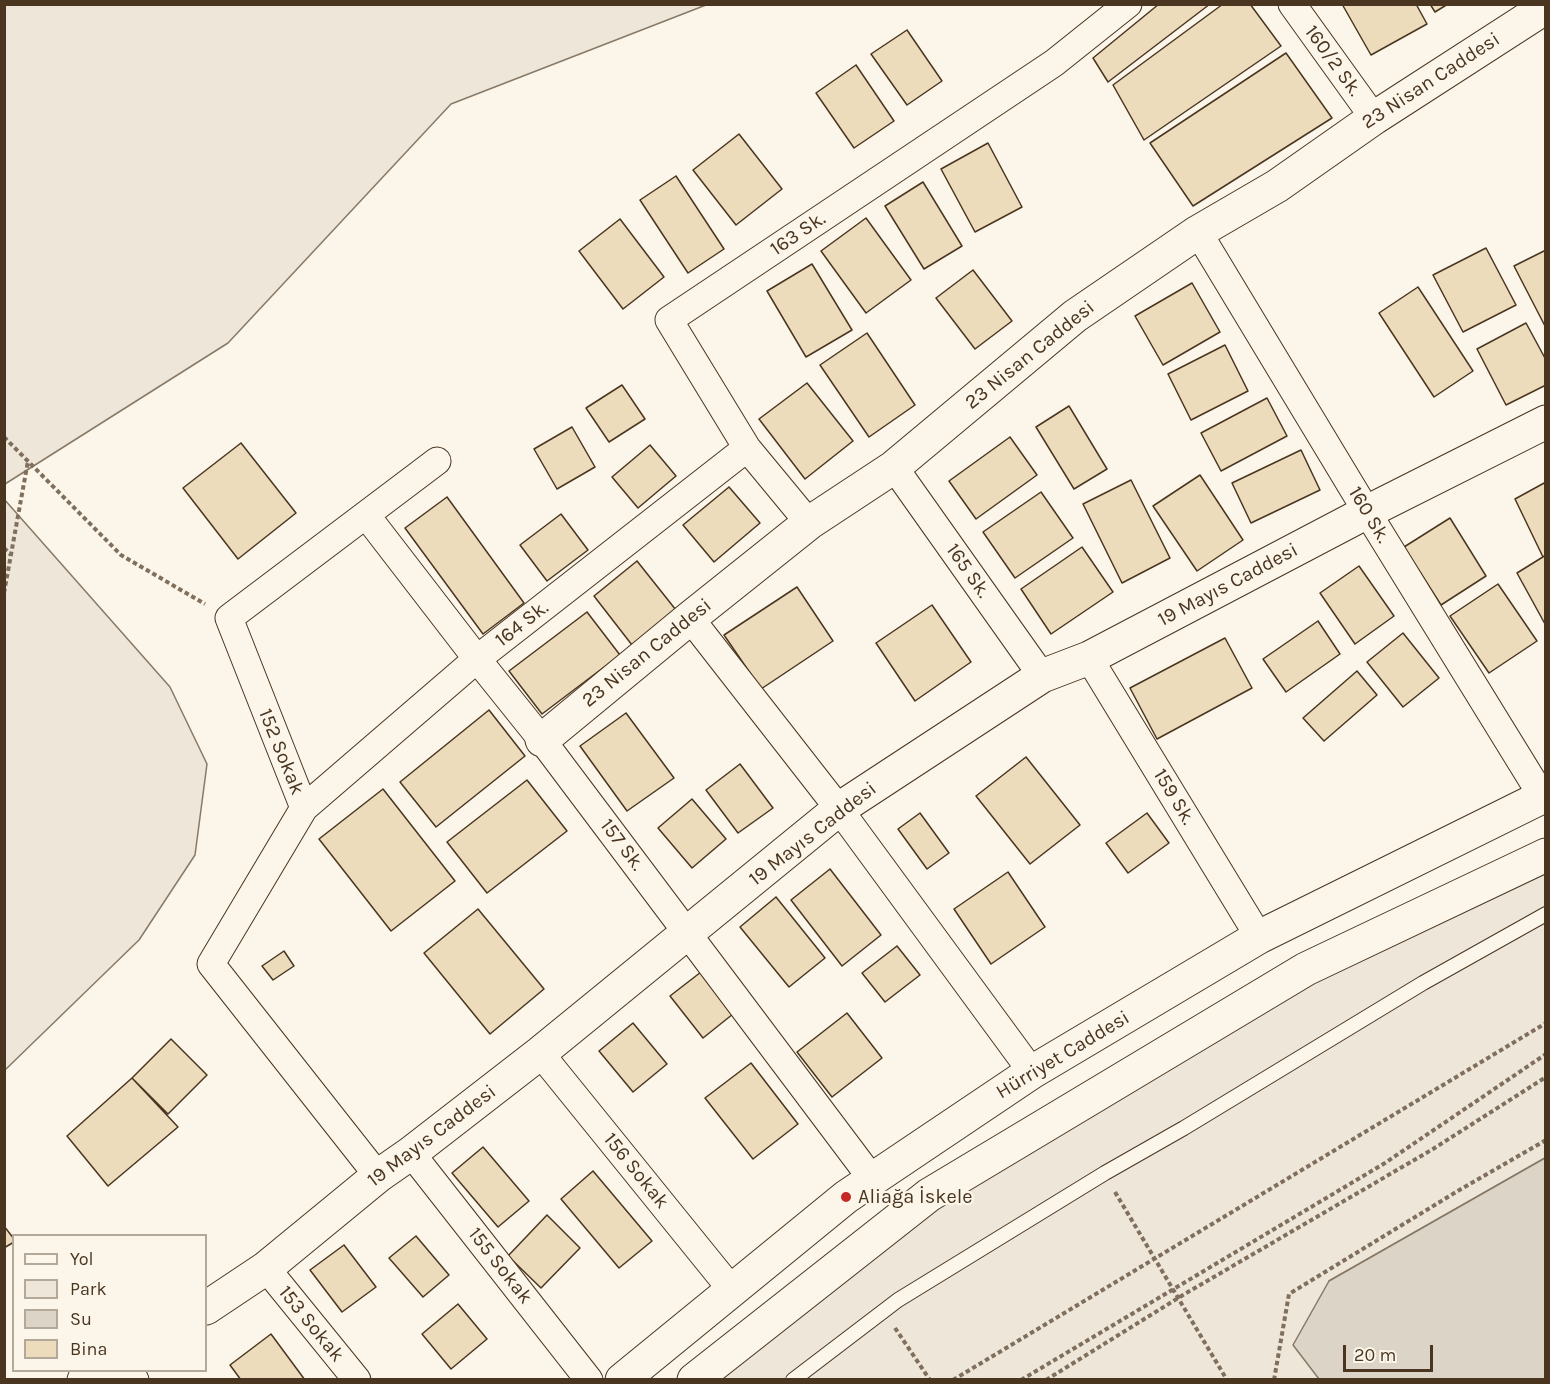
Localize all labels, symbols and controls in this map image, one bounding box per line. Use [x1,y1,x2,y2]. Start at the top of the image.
street label: 160/2 Sk. [1299,21,1367,101]
street label: 23 Nisan Caddesi [1357,27,1505,135]
street label: 163 Sk. [766,207,830,261]
street label: 23 Nisan Caddesi [960,295,1100,415]
street label: 160 Sk. [1343,482,1395,548]
street label: 19 Mayıs Caddesi [1154,538,1302,632]
street label: 165 Sk. [941,539,995,603]
street label: 23 Nisan Caddesi [577,593,717,713]
street label: 164 Sk. [491,596,553,652]
street label: 152 Sokak [253,705,309,799]
street label: 159 Sk. [1148,765,1200,829]
street label: 19 Mayıs Caddesi [744,777,882,891]
street label: 157 Sk. [595,814,649,876]
street label: Hürriyet Caddesi [992,1006,1134,1104]
street label: 19 Mayıs Caddesi [363,1080,501,1192]
street label: 156 Sokak [598,1128,674,1214]
place label: Aliağa İskele [858,1185,973,1209]
marker: Aliağa İskele [839,1190,853,1204]
street label: 155 Sokak [463,1223,537,1309]
legend [12,1234,207,1372]
text: Yol [70,1248,94,1270]
text: Park [70,1278,107,1300]
street label: 153 Sokak [273,1281,349,1367]
text: Su [70,1308,92,1330]
scale bar [1346,1333,1436,1371]
text: Bina [70,1338,107,1360]
text: 20 m [1354,1344,1396,1366]

